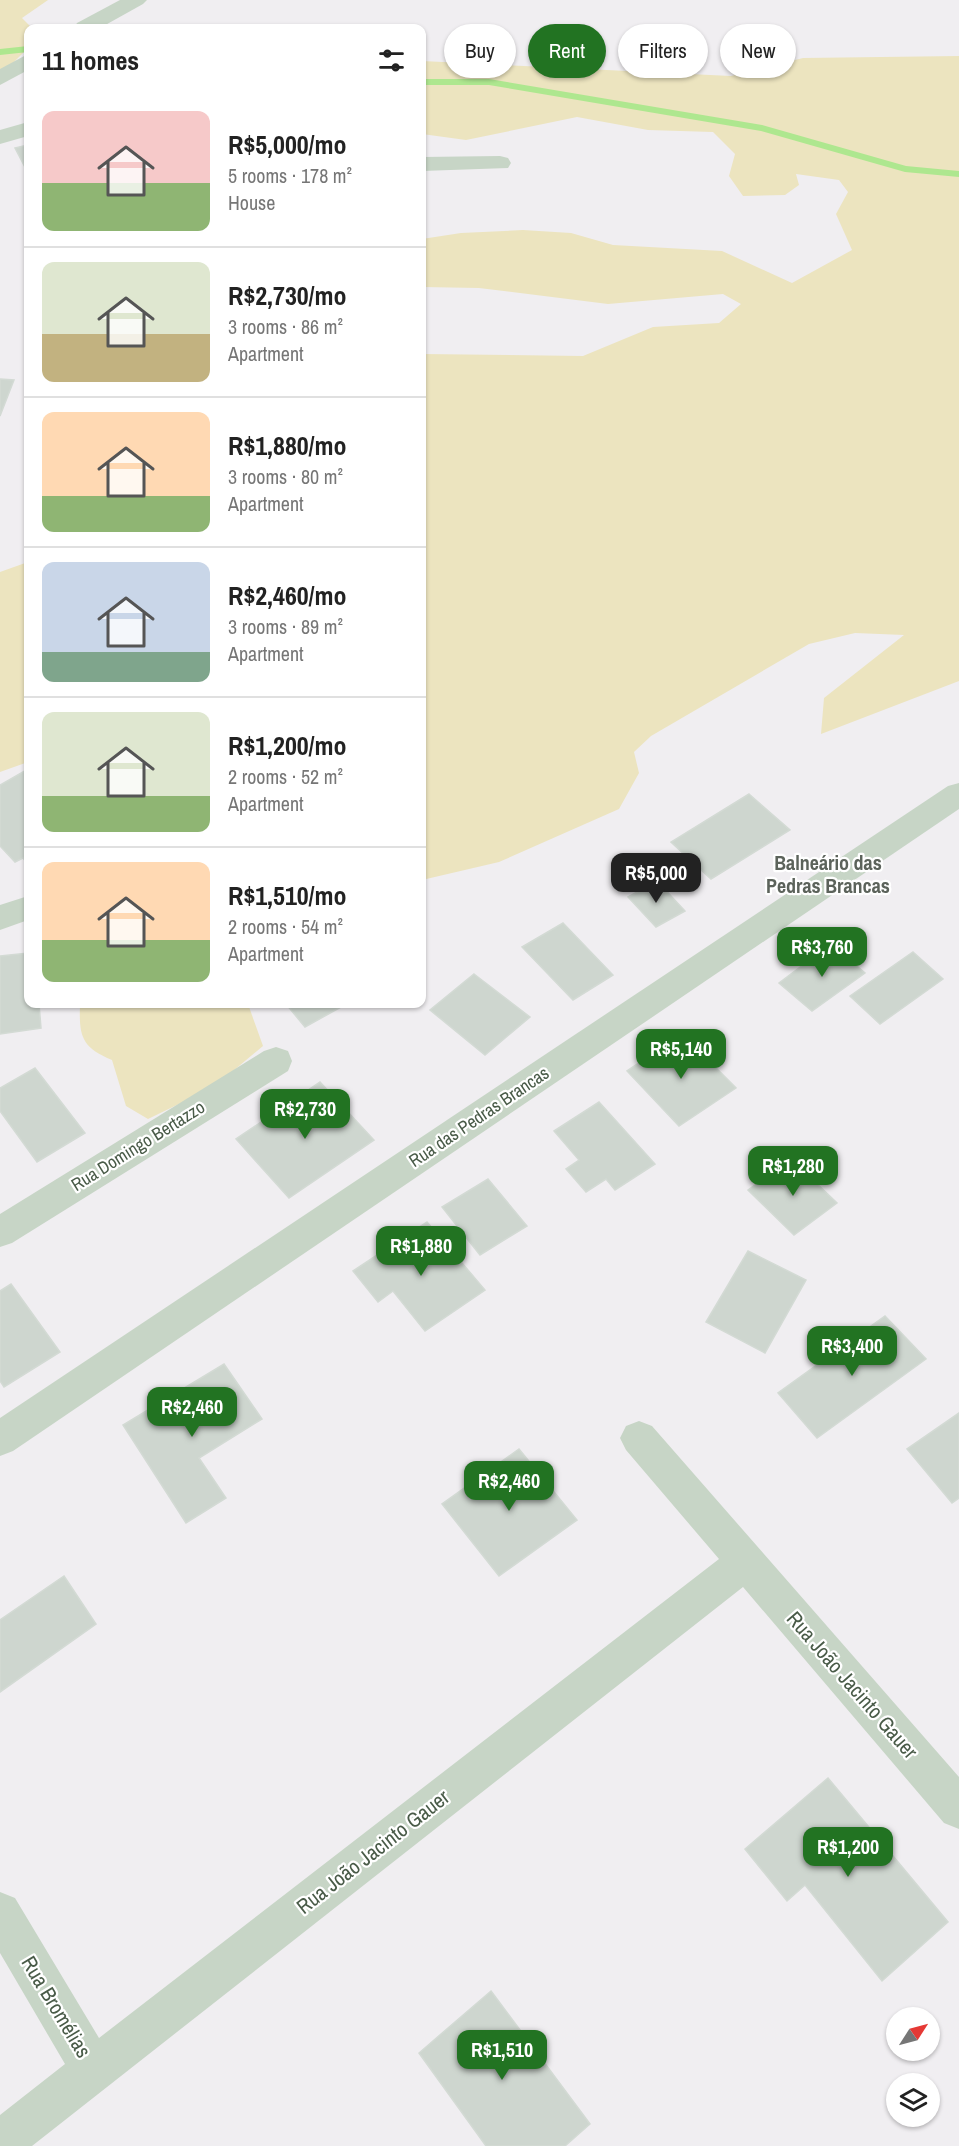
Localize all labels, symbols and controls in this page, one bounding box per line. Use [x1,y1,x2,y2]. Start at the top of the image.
chip: Buy [444,24,516,78]
chip: Rent [528,24,606,78]
chip: Filters [618,24,708,78]
chip: New [720,24,796,78]
text: 11 homes [42,43,139,78]
icon: filters [375,44,408,77]
text: R$5,000/mo [228,127,347,162]
icon: home [90,135,162,207]
text: 5 rooms · 178 m² [228,162,352,189]
text: House [228,189,275,216]
text: R$2,730/mo [228,278,347,313]
icon: home [90,286,162,358]
text: 3 rooms · 86 m² [228,313,343,340]
text: Apartment [228,340,304,367]
text: R$1,880/mo [228,428,347,463]
icon: home [90,436,162,508]
text: 3 rooms · 80 m² [228,463,343,490]
text: Apartment [228,490,304,517]
text: R$2,460/mo [228,578,347,613]
icon: home [90,586,162,658]
text: 3 rooms · 89 m² [228,613,343,640]
text: Apartment [228,640,304,667]
text: R$1,200/mo [228,728,347,763]
icon: home [90,736,162,808]
text: 2 rooms · 52 m² [228,763,343,790]
text: Apartment [228,790,304,817]
district label: Balneário das Pedras Brancas [766,849,890,899]
pin: R$5,000 [601,853,711,904]
text: R$5,000 [625,859,687,886]
text: R$1,510/mo [228,878,347,913]
icon: home [90,886,162,958]
text: 2 rooms · 54 m² [228,913,343,940]
pin: R$3,760 [767,927,877,978]
text: R$3,760 [791,933,853,960]
text: Apartment [228,940,304,967]
pin: R$5,140 [626,1029,736,1080]
text: R$5,140 [650,1035,712,1062]
street label: Rua das Pedras Brancas [404,1060,554,1173]
pin: R$2,730 [250,1089,360,1140]
street label: Rua Domingo Bertazzo [66,1094,209,1197]
text: R$2,730 [274,1095,336,1122]
pin: R$1,280 [738,1146,848,1197]
text: R$1,280 [762,1152,824,1179]
pin: R$1,880 [366,1226,476,1277]
text: R$1,880 [390,1232,452,1259]
pin: R$3,400 [797,1326,907,1377]
text: R$3,400 [821,1332,883,1359]
pin: R$2,460 [137,1387,247,1438]
text: R$2,460 [161,1393,223,1420]
pin: R$2,460 [454,1461,564,1512]
text: R$2,460 [478,1467,540,1494]
street label: Rua João Jacinto Gauer [780,1605,925,1765]
street label: Rua João Jacinto Gauer [290,1783,455,1920]
pin: R$1,200 [793,1827,903,1878]
text: R$1,200 [817,1833,879,1860]
street label: Rua Bromélias [15,1950,98,2063]
north arrow [886,2007,940,2061]
map controls [886,2007,940,2127]
pin: R$1,510 [447,2030,557,2081]
text: R$1,510 [471,2036,533,2063]
button: layers [886,2073,940,2127]

